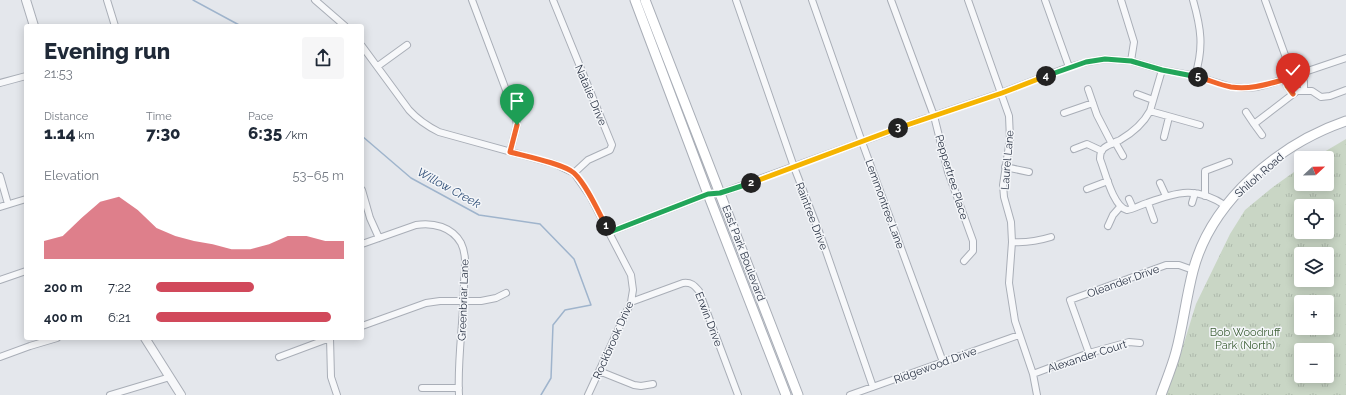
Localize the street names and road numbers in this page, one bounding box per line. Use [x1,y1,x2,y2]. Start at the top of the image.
street label: Natalie Drive [572,63,609,128]
street label: Laurel Lane [998,129,1017,190]
street label: Peppertree Place [932,133,971,222]
street label: Shiloh Road [1232,150,1287,200]
street label: Lemmontree Lane [862,158,907,251]
street label: Raintree Drive [793,181,831,252]
street label: East Park Boulevard [719,203,768,303]
street label: Greenbriar Lane [456,258,471,341]
street label: Oleander Drive [1085,262,1162,301]
street label: Erwin Drive [692,290,725,349]
street label: Rockbrook Drive [590,299,637,381]
street label: Alexander Court [1046,337,1129,375]
street label: Ridgewood Drive [892,344,979,386]

